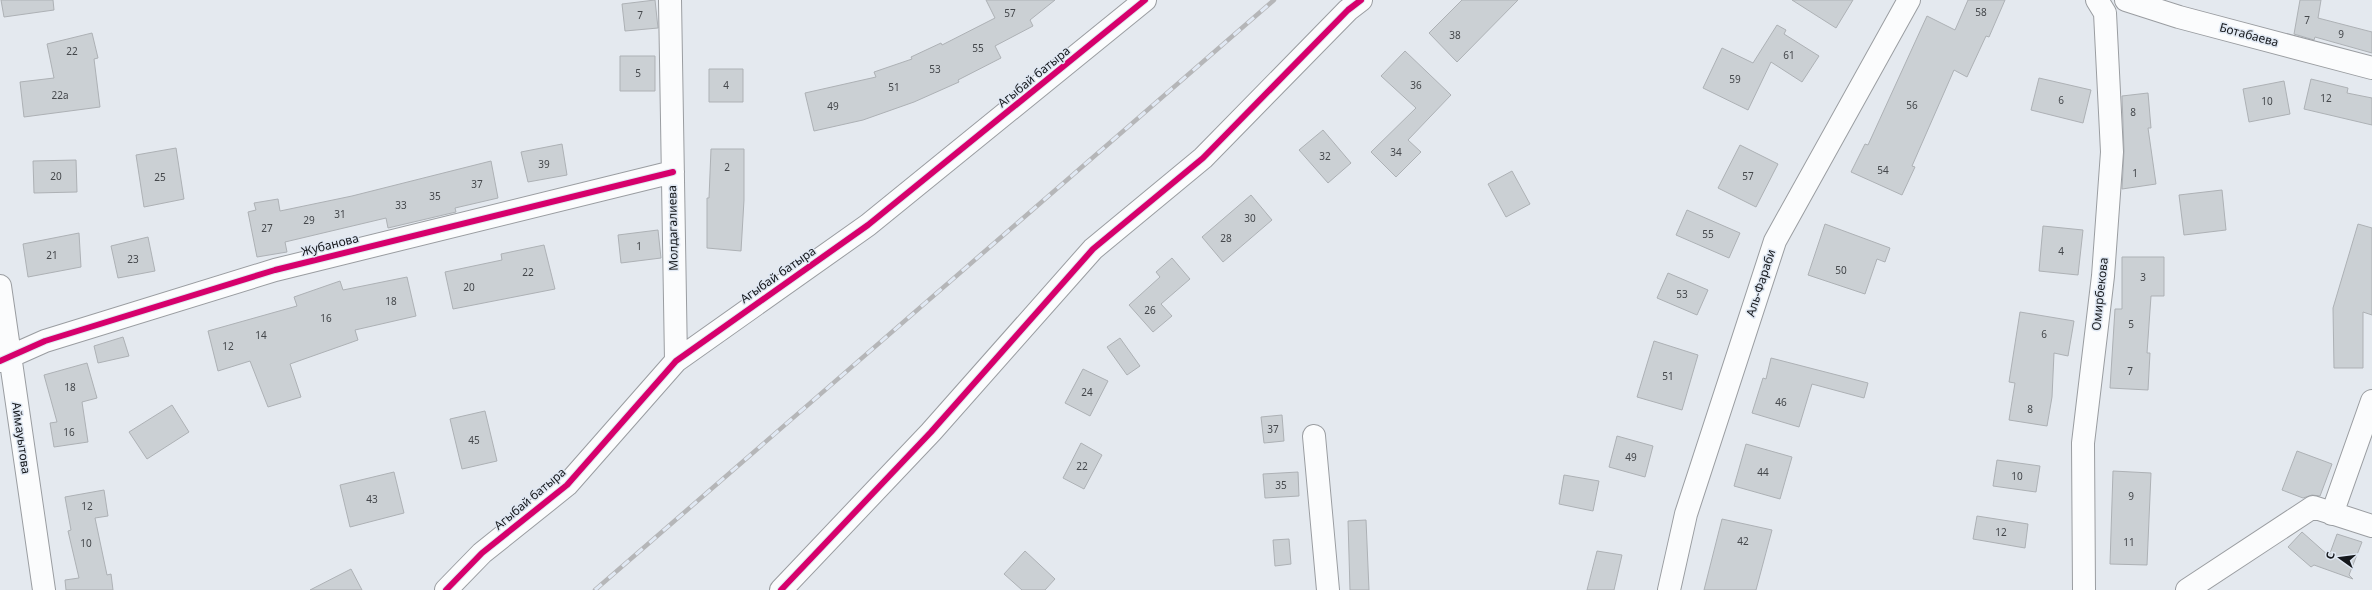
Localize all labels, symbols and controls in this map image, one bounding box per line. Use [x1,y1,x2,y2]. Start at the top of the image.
house number: 58 [1975,5,1987,19]
house number: 57 [1004,6,1016,20]
house number: 7 [637,8,643,22]
house number: 7 [2304,13,2310,27]
street label: Ботабаева [2218,18,2281,51]
house number: 9 [2338,27,2344,41]
house number: 38 [1449,28,1461,42]
house number: 55 [972,41,984,55]
street label: Агыбай батыра [994,42,1074,111]
house number: 22 [66,44,78,58]
house number: 61 [1783,48,1795,62]
house number: 53 [929,62,941,76]
house number: 5 [635,66,641,80]
house number: 59 [1729,72,1741,86]
house number: 4 [723,78,729,92]
house number: 36 [1410,78,1422,92]
house number: 51 [888,80,900,94]
house number: 22а [52,88,69,102]
house number: 12 [2320,91,2332,105]
house number: 6 [2058,93,2064,107]
house number: 10 [2261,94,2273,108]
house number: 56 [1906,98,1918,112]
house number: 49 [827,99,839,113]
house number: 8 [2130,105,2136,119]
house number: 34 [1390,145,1402,159]
house number: 32 [1319,149,1331,163]
house number: 39 [538,157,550,171]
house number: 2 [724,160,730,174]
house number: 54 [1877,163,1889,177]
house number: 1 [2132,166,2138,180]
house number: 20 [50,169,62,183]
house number: 57 [1742,169,1754,183]
house number: 25 [154,170,166,184]
house number: 37 [471,177,483,191]
street label: Молдагалиева [663,185,682,271]
house number: 35 [429,189,441,203]
house number: 33 [395,198,407,212]
house number: 31 [334,207,346,221]
house number: 30 [1244,211,1256,225]
house number: 29 [303,213,315,227]
house number: 27 [261,221,273,235]
house number: 55 [1702,227,1714,241]
street label: Жубанова [299,229,360,260]
house number: 28 [1220,231,1232,245]
house number: 1 [636,239,642,253]
street label: Агыбай батыра [736,242,819,307]
house number: 4 [2058,244,2064,258]
street label: Аль-Фараби [1742,247,1779,319]
house number: 21 [46,248,58,262]
house number: 23 [127,252,139,266]
street label: Омирбекова [2087,256,2112,331]
house number: 50 [1835,263,1847,277]
house number: 22 [522,265,534,279]
house number: 3 [2140,270,2146,284]
house number: 20 [463,280,475,294]
house number: 53 [1676,287,1688,301]
house number: 18 [385,294,397,308]
house number: 26 [1144,303,1156,317]
house number: 16 [320,311,332,325]
house number: 5 [2128,317,2134,331]
house number: 6 [2041,327,2047,341]
house number: 14 [255,328,267,342]
house number: 12 [222,339,234,353]
house number: 7 [2127,364,2133,378]
house number: 51 [1662,369,1674,383]
house number: 18 [64,380,76,394]
house number: 24 [1081,385,1093,399]
house number: 46 [1775,395,1787,409]
street label: Аймауытова [8,401,35,475]
house number: 8 [2027,402,2033,416]
house number: 37 [1267,422,1279,436]
house number: 16 [63,425,75,439]
house number: 45 [468,433,480,447]
house number: 49 [1625,450,1637,464]
house number: 22 [1076,459,1088,473]
street label: Агыбай батыра [490,464,569,534]
house number: 44 [1757,465,1769,479]
house number: 10 [2011,469,2023,483]
house number: 35 [1275,478,1287,492]
house number: 9 [2128,489,2134,503]
house number: 43 [366,492,378,506]
house number: 12 [81,499,93,513]
house number: 12 [1995,525,2007,539]
house number: 42 [1737,534,1749,548]
house number: 11 [2123,535,2135,549]
house number: 10 [80,536,92,550]
north arrow [2320,538,2360,578]
text: С [2322,550,2338,561]

